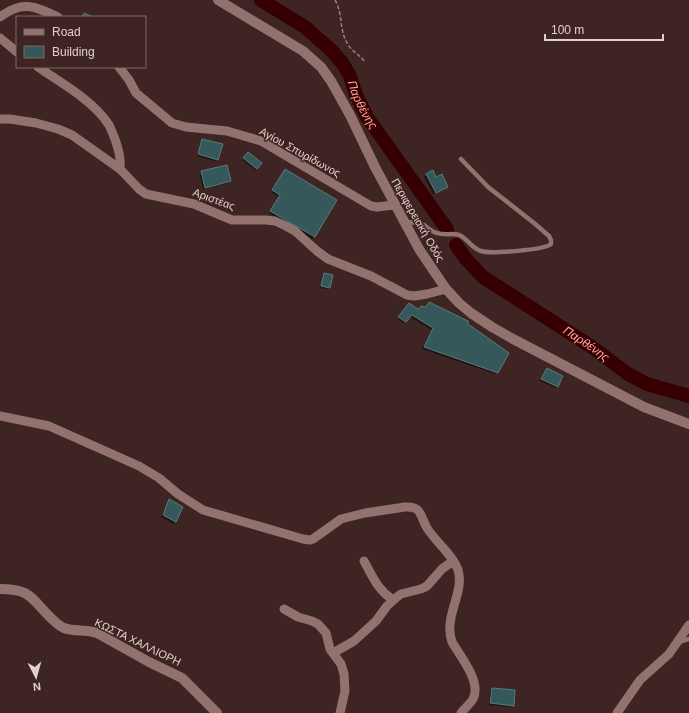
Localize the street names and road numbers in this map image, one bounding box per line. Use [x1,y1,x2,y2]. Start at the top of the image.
street label: Αγίου Σπυρίδωνος [258,125,342,179]
street label: Περιφερειακή Οδός [389,176,447,264]
street label: Αριστέας [191,186,237,212]
street label: ΚΩΣΤΑ ΧΑΛΛΙΟΡΗ [93,616,183,668]

